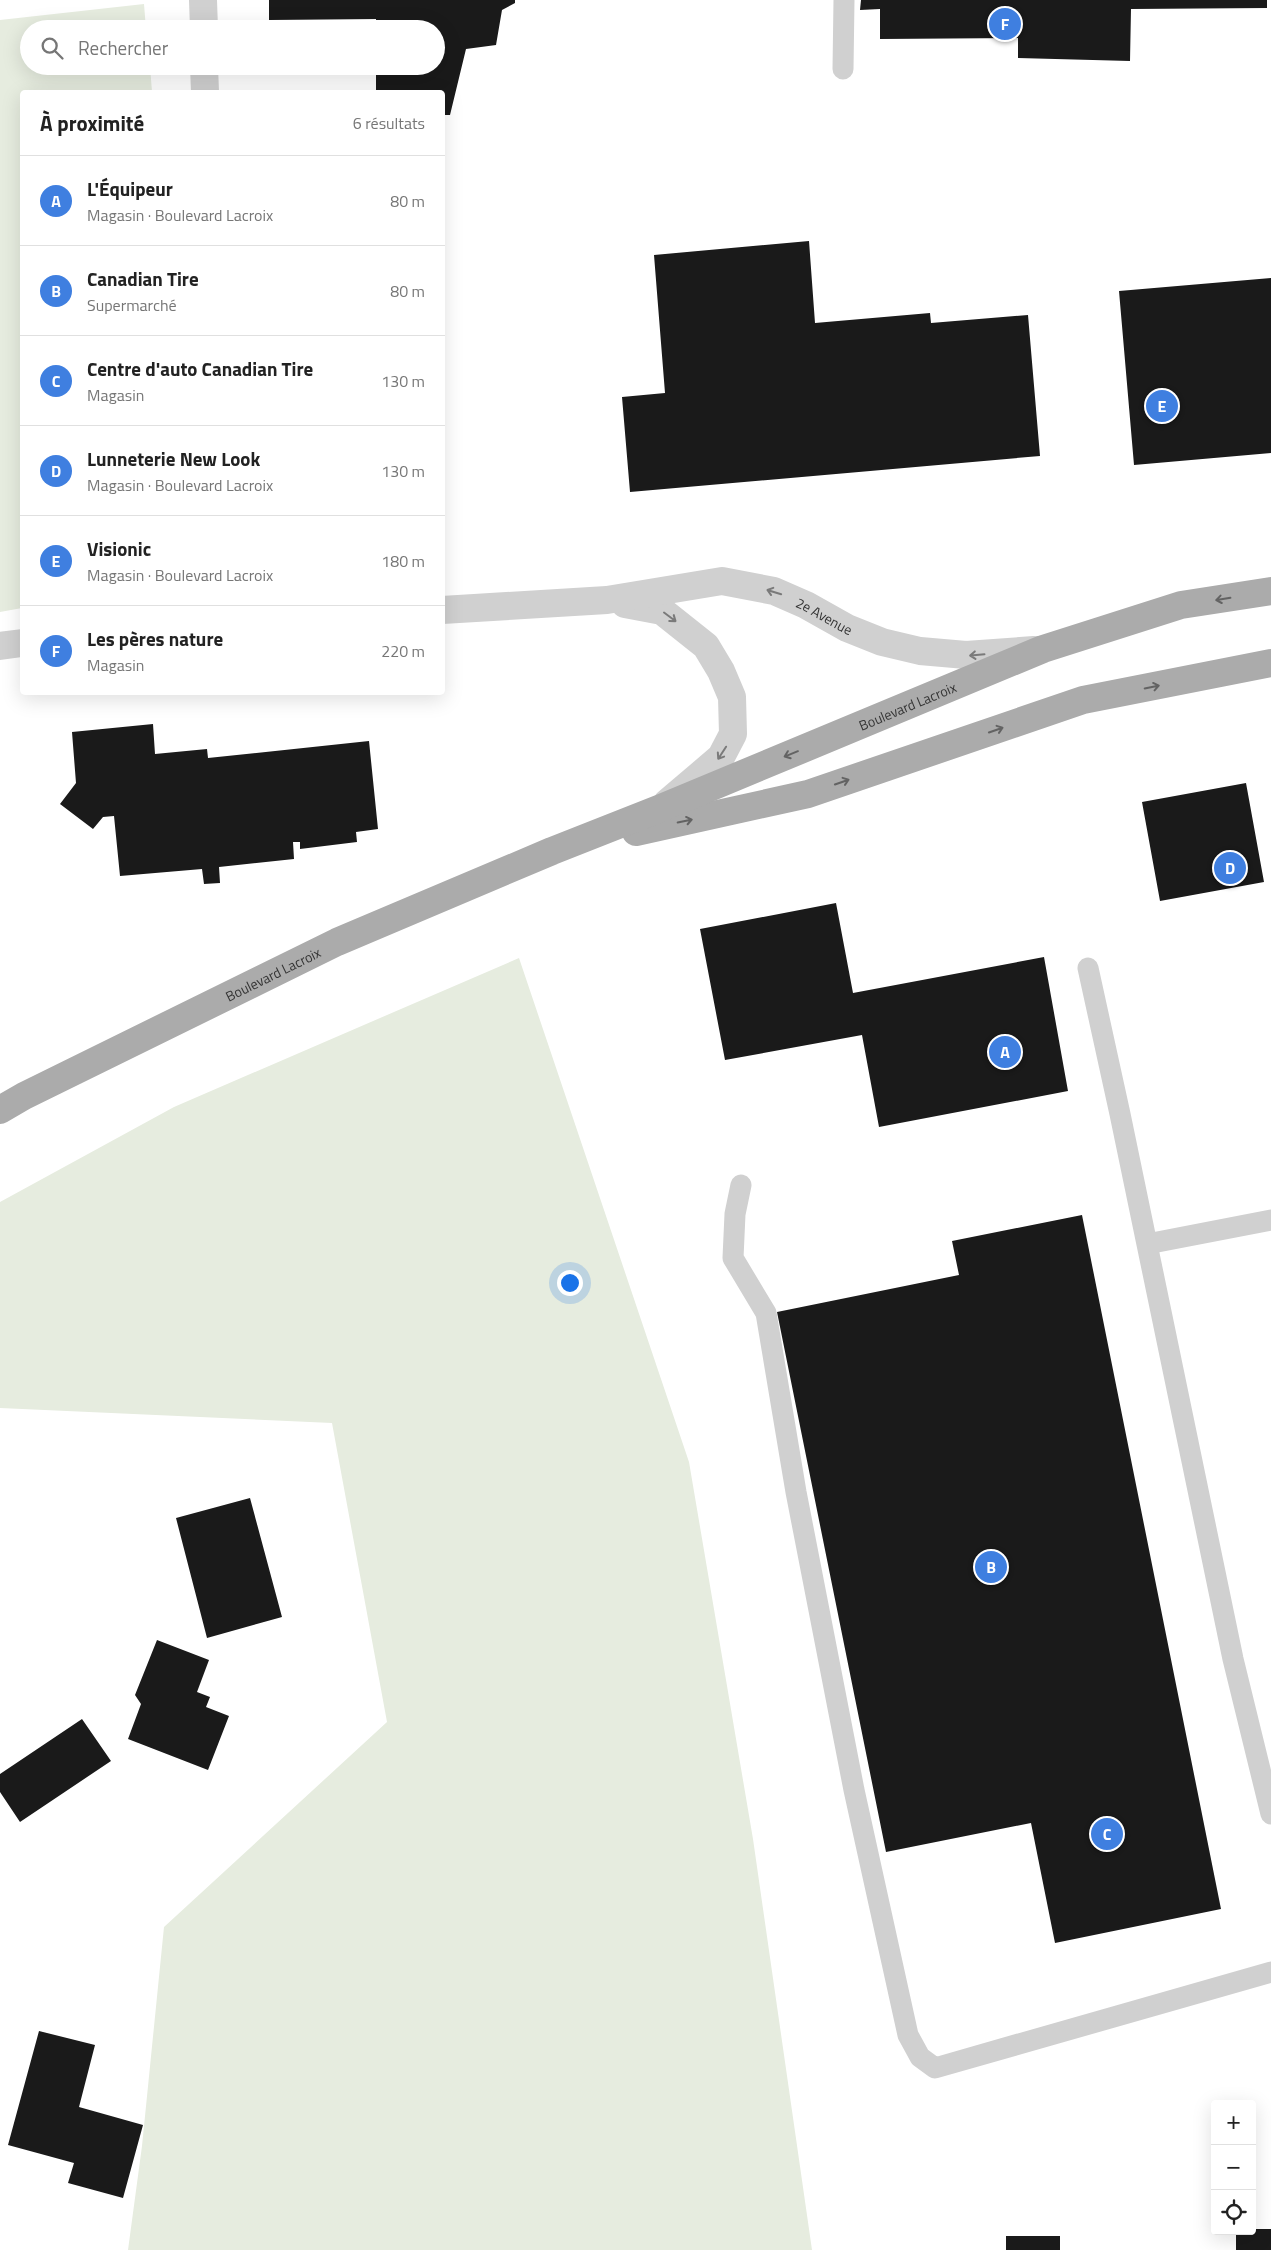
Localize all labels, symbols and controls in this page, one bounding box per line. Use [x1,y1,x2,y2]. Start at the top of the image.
pin: F [989,5,1021,43]
search box [20,20,445,75]
text: Rechercher [78,33,168,62]
icon: search [38,34,66,62]
text: À proximité [40,107,144,139]
text: 6 résultats [353,111,425,135]
text: L'Équipeur [87,174,173,203]
text: A [51,189,61,213]
text: 80 m [390,189,425,213]
text: Magasin · Boulevard Lacroix [87,203,273,227]
text: Canadian Tire [87,264,199,293]
text: B [51,279,61,303]
text: 80 m [390,279,425,303]
text: Supermarché [87,293,177,317]
text: Centre d'auto Canadian Tire [87,354,313,383]
text: C [52,369,60,393]
text: 130 m [381,369,425,393]
text: Magasin [87,383,144,407]
pin: E [1146,387,1178,425]
text: Lunneterie New Look [87,444,260,473]
text: D [51,459,61,483]
text: 130 m [381,459,425,483]
text: Magasin · Boulevard Lacroix [87,473,273,497]
text: Visionic [87,534,151,563]
text: E [52,549,60,573]
text: 180 m [381,549,425,573]
text: Magasin · Boulevard Lacroix [87,563,273,587]
one-way arrow [767,587,783,597]
street label: 2e Avenue [793,592,856,640]
one-way arrow [1215,594,1231,604]
one-way arrow [663,612,677,622]
text: Les pères nature [87,624,223,653]
text: F [52,639,60,663]
text: 220 m [381,639,425,663]
one-way arrow [969,650,985,659]
text: Magasin [87,653,144,677]
street label: Boulevard Lacroix [855,676,960,735]
one-way arrow [1144,681,1160,691]
one-way arrow [988,725,1003,734]
one-way arrow [717,746,728,760]
one-way arrow [784,750,799,759]
one-way arrow [834,777,850,787]
one-way arrow [676,816,692,825]
pin: D [1214,849,1246,887]
street label: Boulevard Lacroix [222,941,325,1006]
pin: A [989,1033,1021,1071]
your location [557,1270,583,1296]
pin: B [975,1548,1007,1586]
pin: C [1091,1815,1123,1853]
map controls [1211,2100,1256,2235]
button: + [1211,2100,1256,2145]
button: − [1211,2145,1256,2190]
button: locate [1211,2190,1256,2235]

